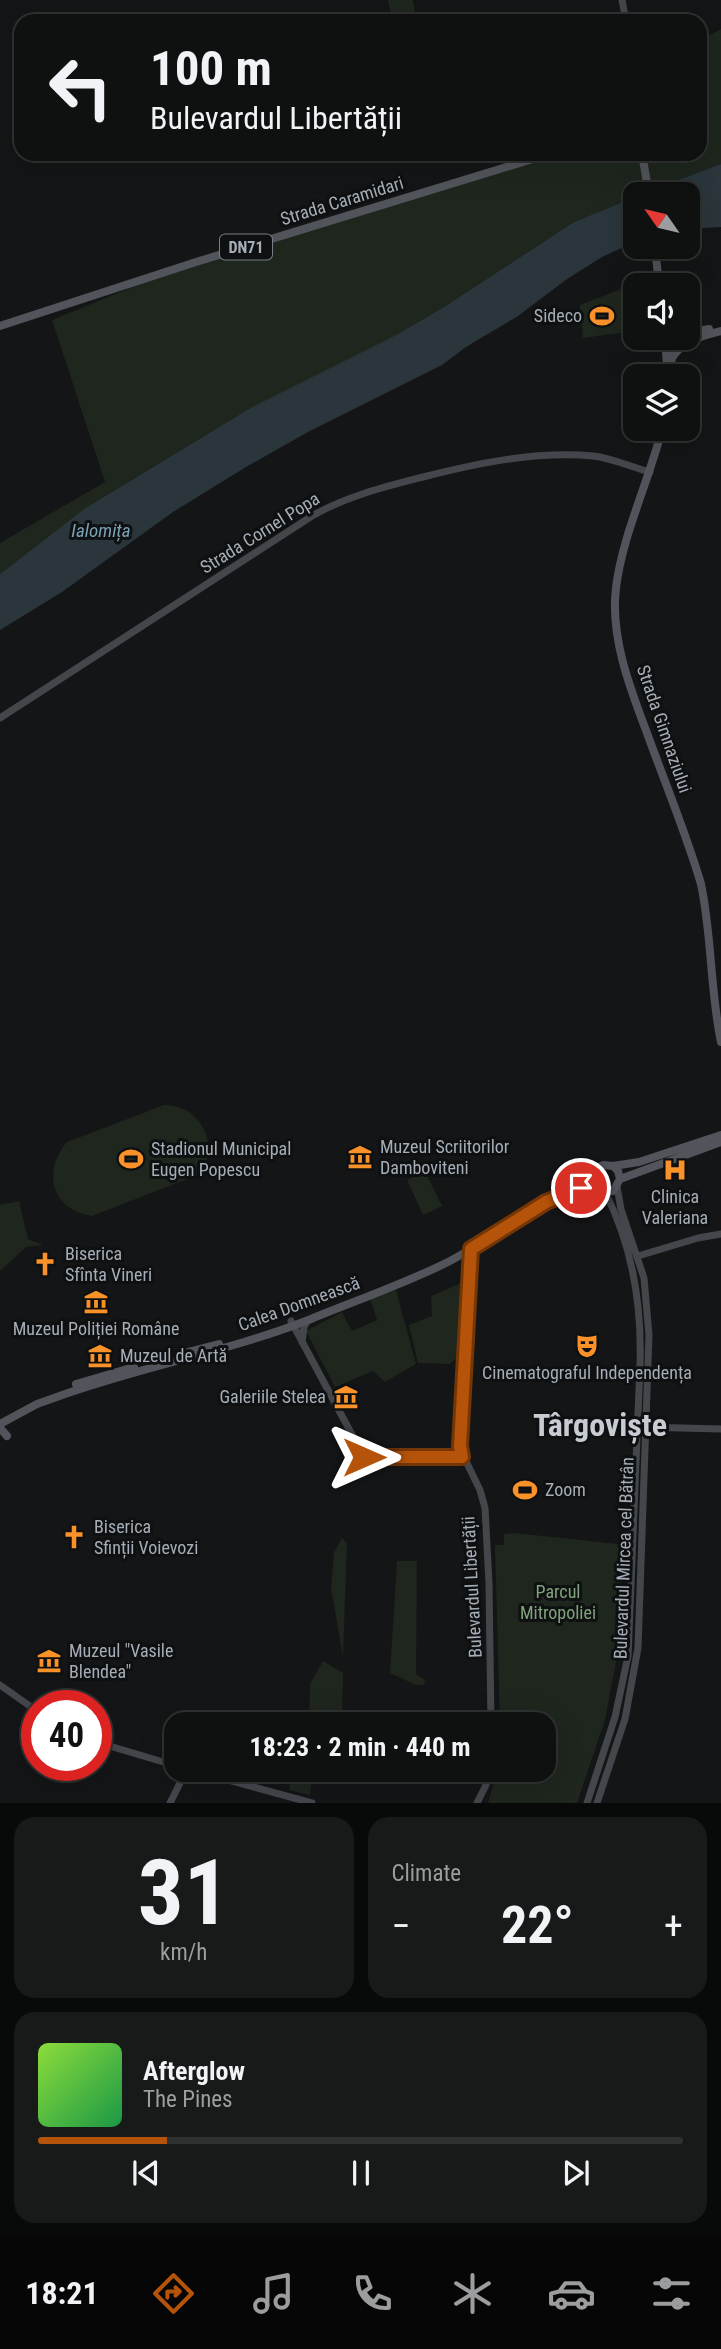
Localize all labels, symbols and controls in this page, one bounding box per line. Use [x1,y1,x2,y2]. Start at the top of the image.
text: 100 m [150,40,272,97]
icon: left [35,42,126,133]
text: Bulevardul Libertății [150,99,402,137]
street label: Strada Caramidari [278,172,406,229]
north arrow [623,182,700,259]
map controls [623,182,700,441]
road number: DN71 [220,234,272,260]
button: sound [623,273,700,350]
sports icon: Sideco [588,302,616,330]
place label: Sideco [534,305,582,326]
button: layers [623,364,700,441]
street label: Strada Cornel Popa [196,487,323,578]
water label: Ialomița [71,519,131,542]
street label: Strada Gimnaziului [633,662,696,795]
place label: Muzeul Scriitorilor Damboviteni [380,1136,510,1178]
place label: Stadionul Municipal Eugen Popescu [151,1138,291,1180]
museum icon: Muzeul Scriitorilor Damboviteni [346,1143,374,1171]
sports icon: Stadionul Municipal Eugen Popescu [117,1145,145,1173]
hospital icon: Clinica Valeriana [661,1156,689,1184]
pin [551,1158,611,1218]
icon: arrive [562,1169,600,1207]
place label: Clinica Valeriana [642,1186,708,1228]
place label: Biserica Sfînta Vineri [65,1243,152,1285]
church icon: Biserica Sfînta Vineri [31,1250,59,1278]
street label: Calea Domnească [235,1272,363,1335]
museum icon: Muzeul Poliției Române [82,1288,110,1316]
place label: Muzeul Poliției Române [13,1318,179,1340]
theatre icon: Cinematograful Independența [573,1332,601,1360]
museum icon: Muzeul de Artă [86,1342,114,1370]
place label: Muzeul de Artă [120,1345,227,1366]
place label: Cinematograful Independența [482,1362,692,1384]
museum icon: Galeriile Stelea [332,1383,360,1411]
place label: Galeriile Stelea [219,1386,326,1407]
district label: Târgoviște [533,1406,667,1445]
position arrow [327,1420,401,1494]
street label: Bulevardul Mircea cel Bătrân [609,1457,638,1659]
sports icon: Zoom [511,1476,539,1504]
place label: Zoom [545,1479,586,1500]
place label: Biserica Sfinții Voievozi [94,1516,198,1559]
street label: Bulevardul Libertății [457,1516,487,1658]
church icon: Biserica Sfinții Voievozi [60,1523,88,1551]
park label: Parcul Mitropoliei [520,1581,596,1623]
place label: Muzeul "Vasile Blendea" [69,1640,173,1682]
museum icon: Muzeul "Vasile Blendea" [35,1647,63,1675]
speed limit sign: 40 [21,1690,112,1781]
text: 18:23 · 2 min · 440 m [250,1732,470,1762]
text: 31 [138,1840,230,1946]
text: Climate [392,1860,461,1887]
text: 22° [501,1895,574,1956]
text: − [392,1904,411,1948]
text: + [664,1904,683,1948]
text: km/h [160,1939,207,1966]
text: Afterglow [143,2056,245,2086]
text: The Pines [143,2086,233,2113]
icon: previous [127,2154,165,2192]
icon: pause [342,2154,380,2192]
icon: next [557,2154,595,2192]
icon: directions [149,2269,198,2318]
icon: music [249,2269,298,2318]
icon: phone [348,2269,397,2318]
icon: climate [448,2269,497,2318]
icon: car [547,2269,596,2318]
icon: filters [647,2269,696,2318]
text: 18:21 [25,2274,99,2312]

